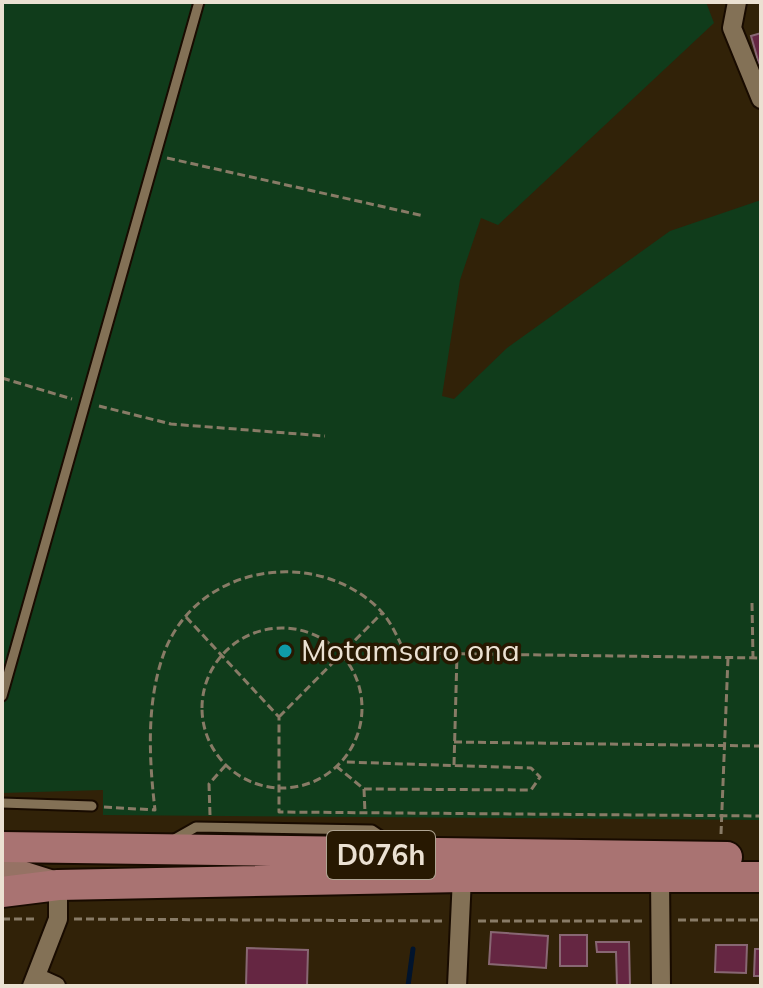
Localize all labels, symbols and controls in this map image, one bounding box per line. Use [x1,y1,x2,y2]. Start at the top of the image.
place label: Motamsaro ona [301,631,520,669]
marker: Motamsaro ona [276,642,294,660]
road number: D076h [327,831,435,879]

